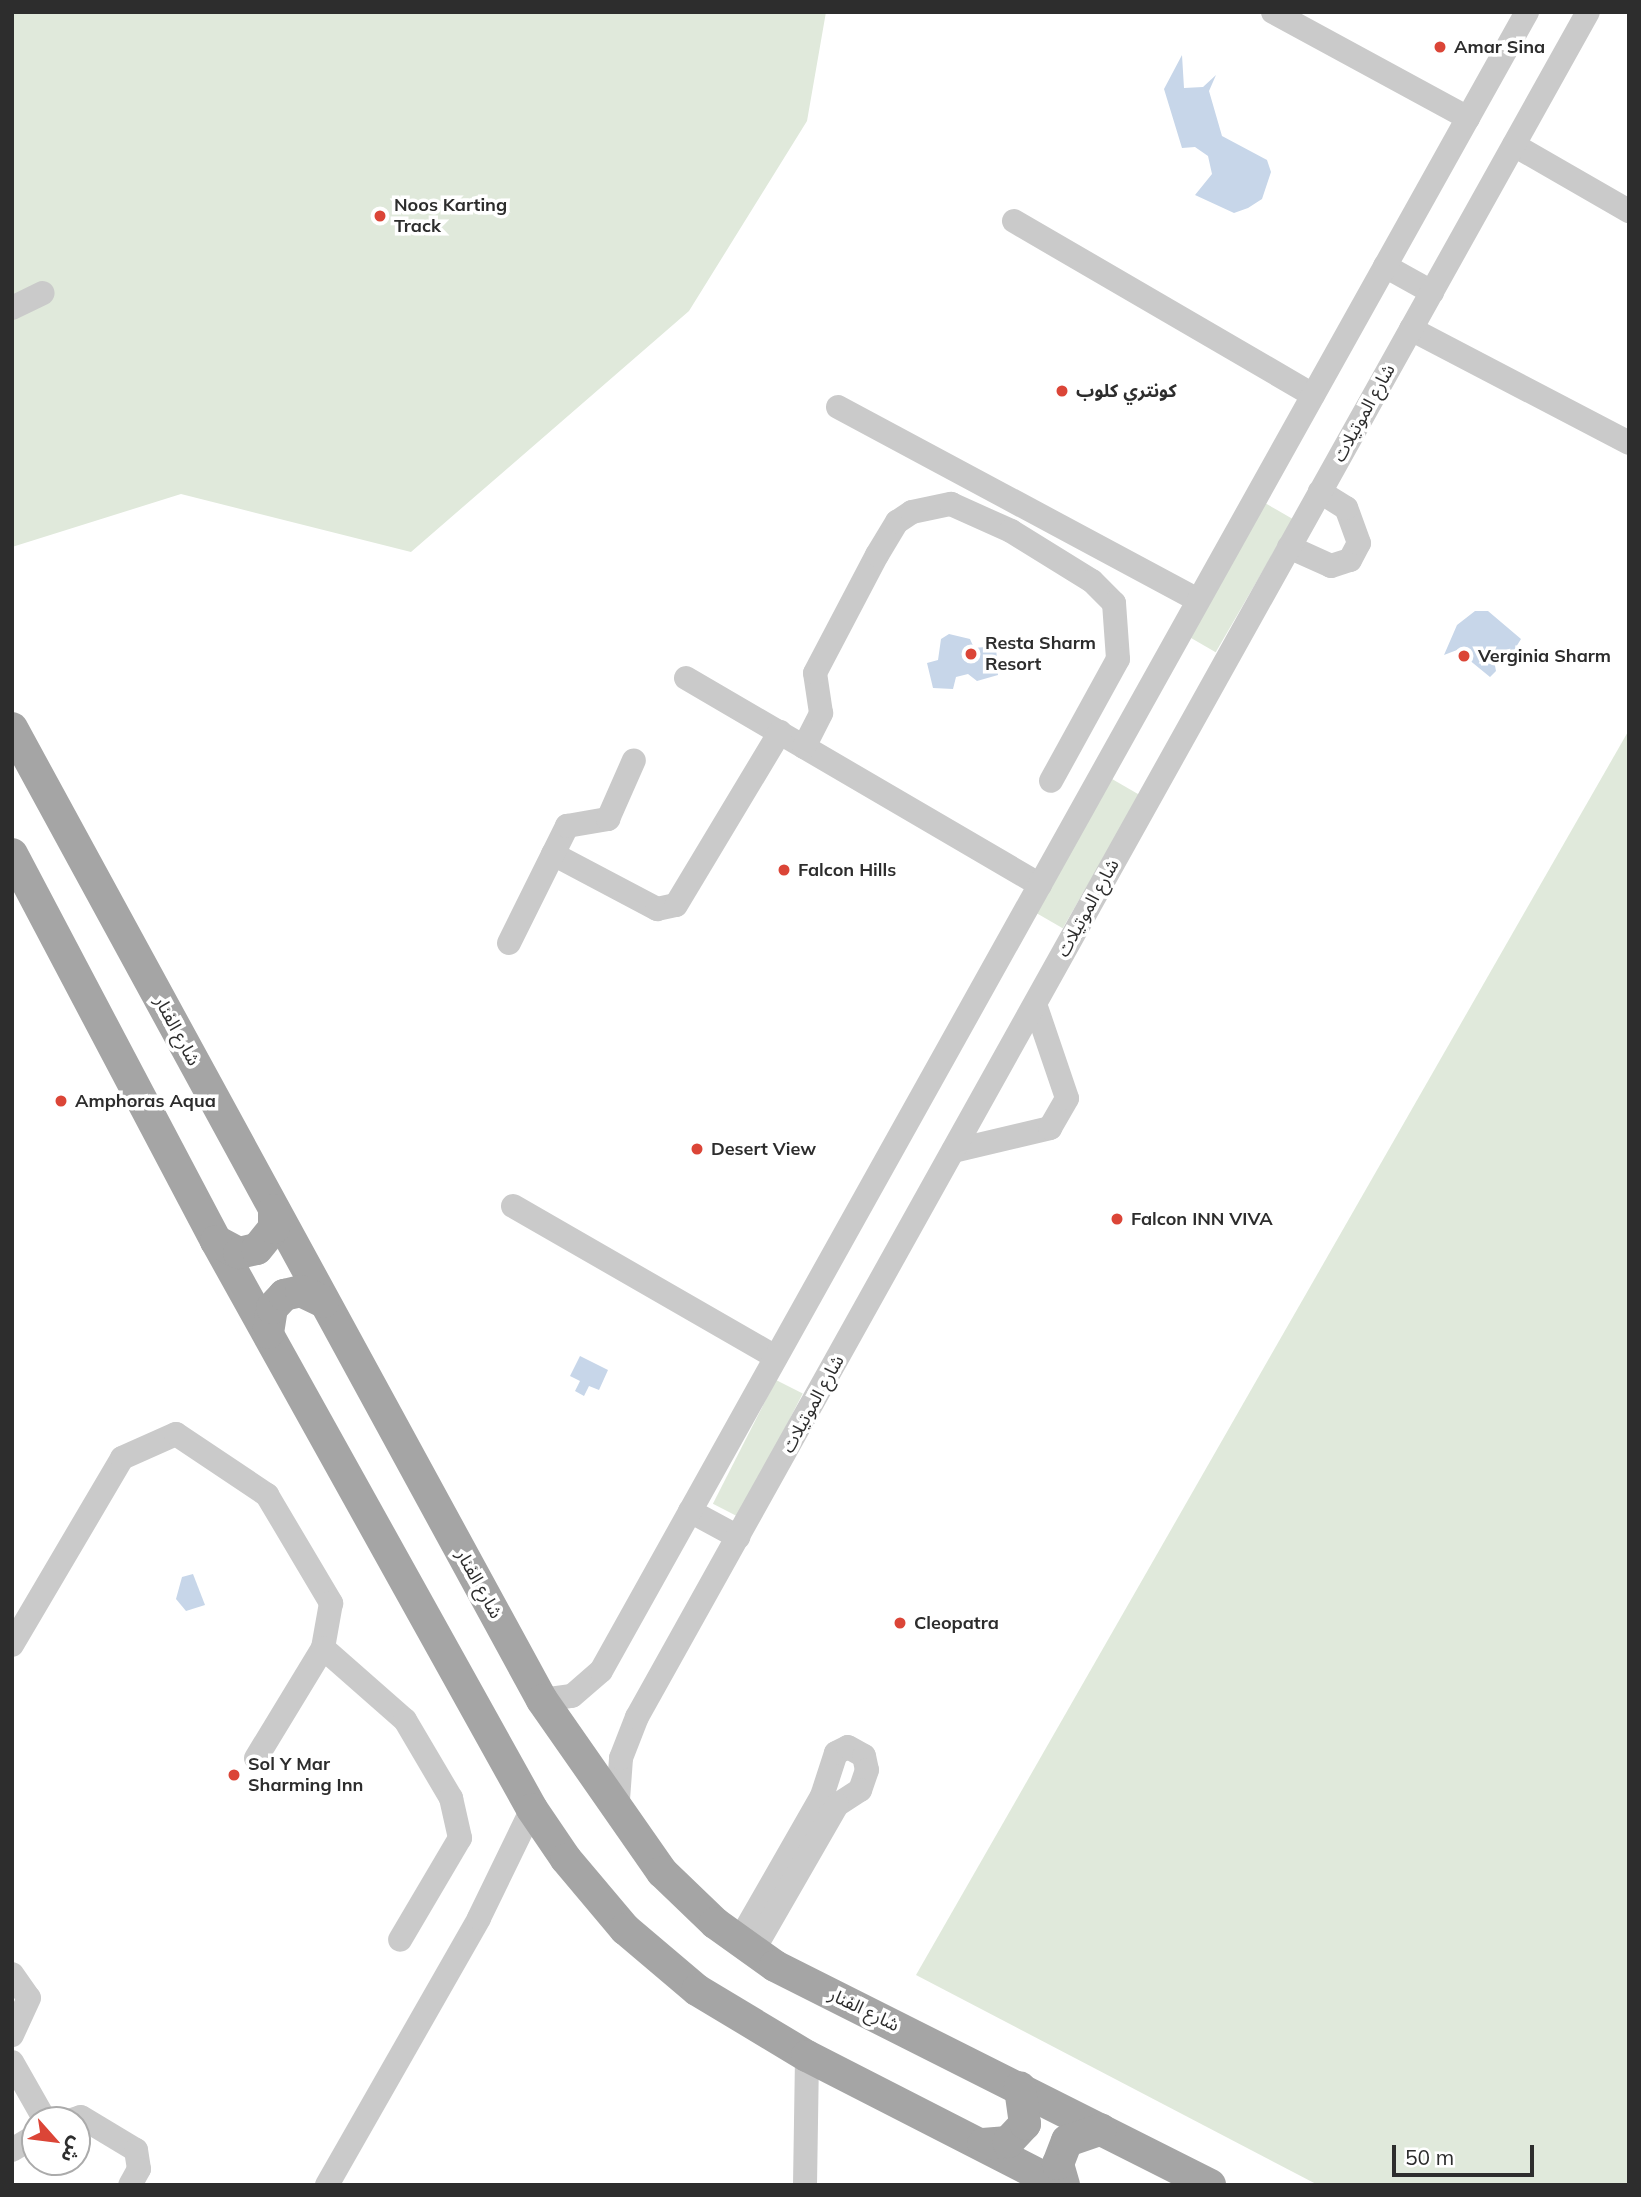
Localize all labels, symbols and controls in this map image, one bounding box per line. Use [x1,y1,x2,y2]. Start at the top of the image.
place label: Amar Sina [1454,36,1545,58]
marker: Amar Sina [1432,39,1448,55]
place label: Noos Karting Track [394,195,507,238]
marker: Noos Karting Track [372,208,388,224]
street label: شارع الموتيلات [1328,360,1400,466]
place label: كونتري كلوب [1076,380,1177,402]
marker: كونتري كلوب [1054,383,1070,399]
place label: Resta Sharm Resort [985,633,1096,676]
place label: Verginia Sharm [1478,645,1611,667]
marker: Resta Sharm Resort [963,646,979,662]
marker: Verginia Sharm [1456,648,1472,664]
street label: شارع الموتيلات [1052,855,1124,961]
place label: Falcon Hills [798,859,896,881]
marker: Falcon Hills [776,862,792,878]
street label: شارع الفنار [150,993,204,1069]
place label: Amphoras Aqua [75,1090,216,1112]
marker: Amphoras Aqua [53,1093,69,1109]
place label: Desert View [711,1138,816,1160]
marker: Desert View [689,1141,705,1157]
place label: Falcon INN VIVA [1131,1208,1273,1230]
marker: Falcon INN VIVA [1109,1211,1125,1227]
street label: شارع الموتيلات [777,1351,849,1457]
street label: شارع الفنار [451,1546,507,1622]
place label: Cleopatra [914,1612,999,1634]
marker: Cleopatra [892,1615,908,1631]
place label: Sol Y Mar Sharming Inn [248,1754,363,1796]
marker: Sol Y Mar Sharming Inn [226,1767,242,1783]
street label: شارع الفنار [825,1984,903,2036]
north arrow [21,2106,91,2176]
scale bar [1396,2130,1538,2174]
text: ش [56,2133,89,2167]
text: 50 m [1405,2144,1454,2170]

